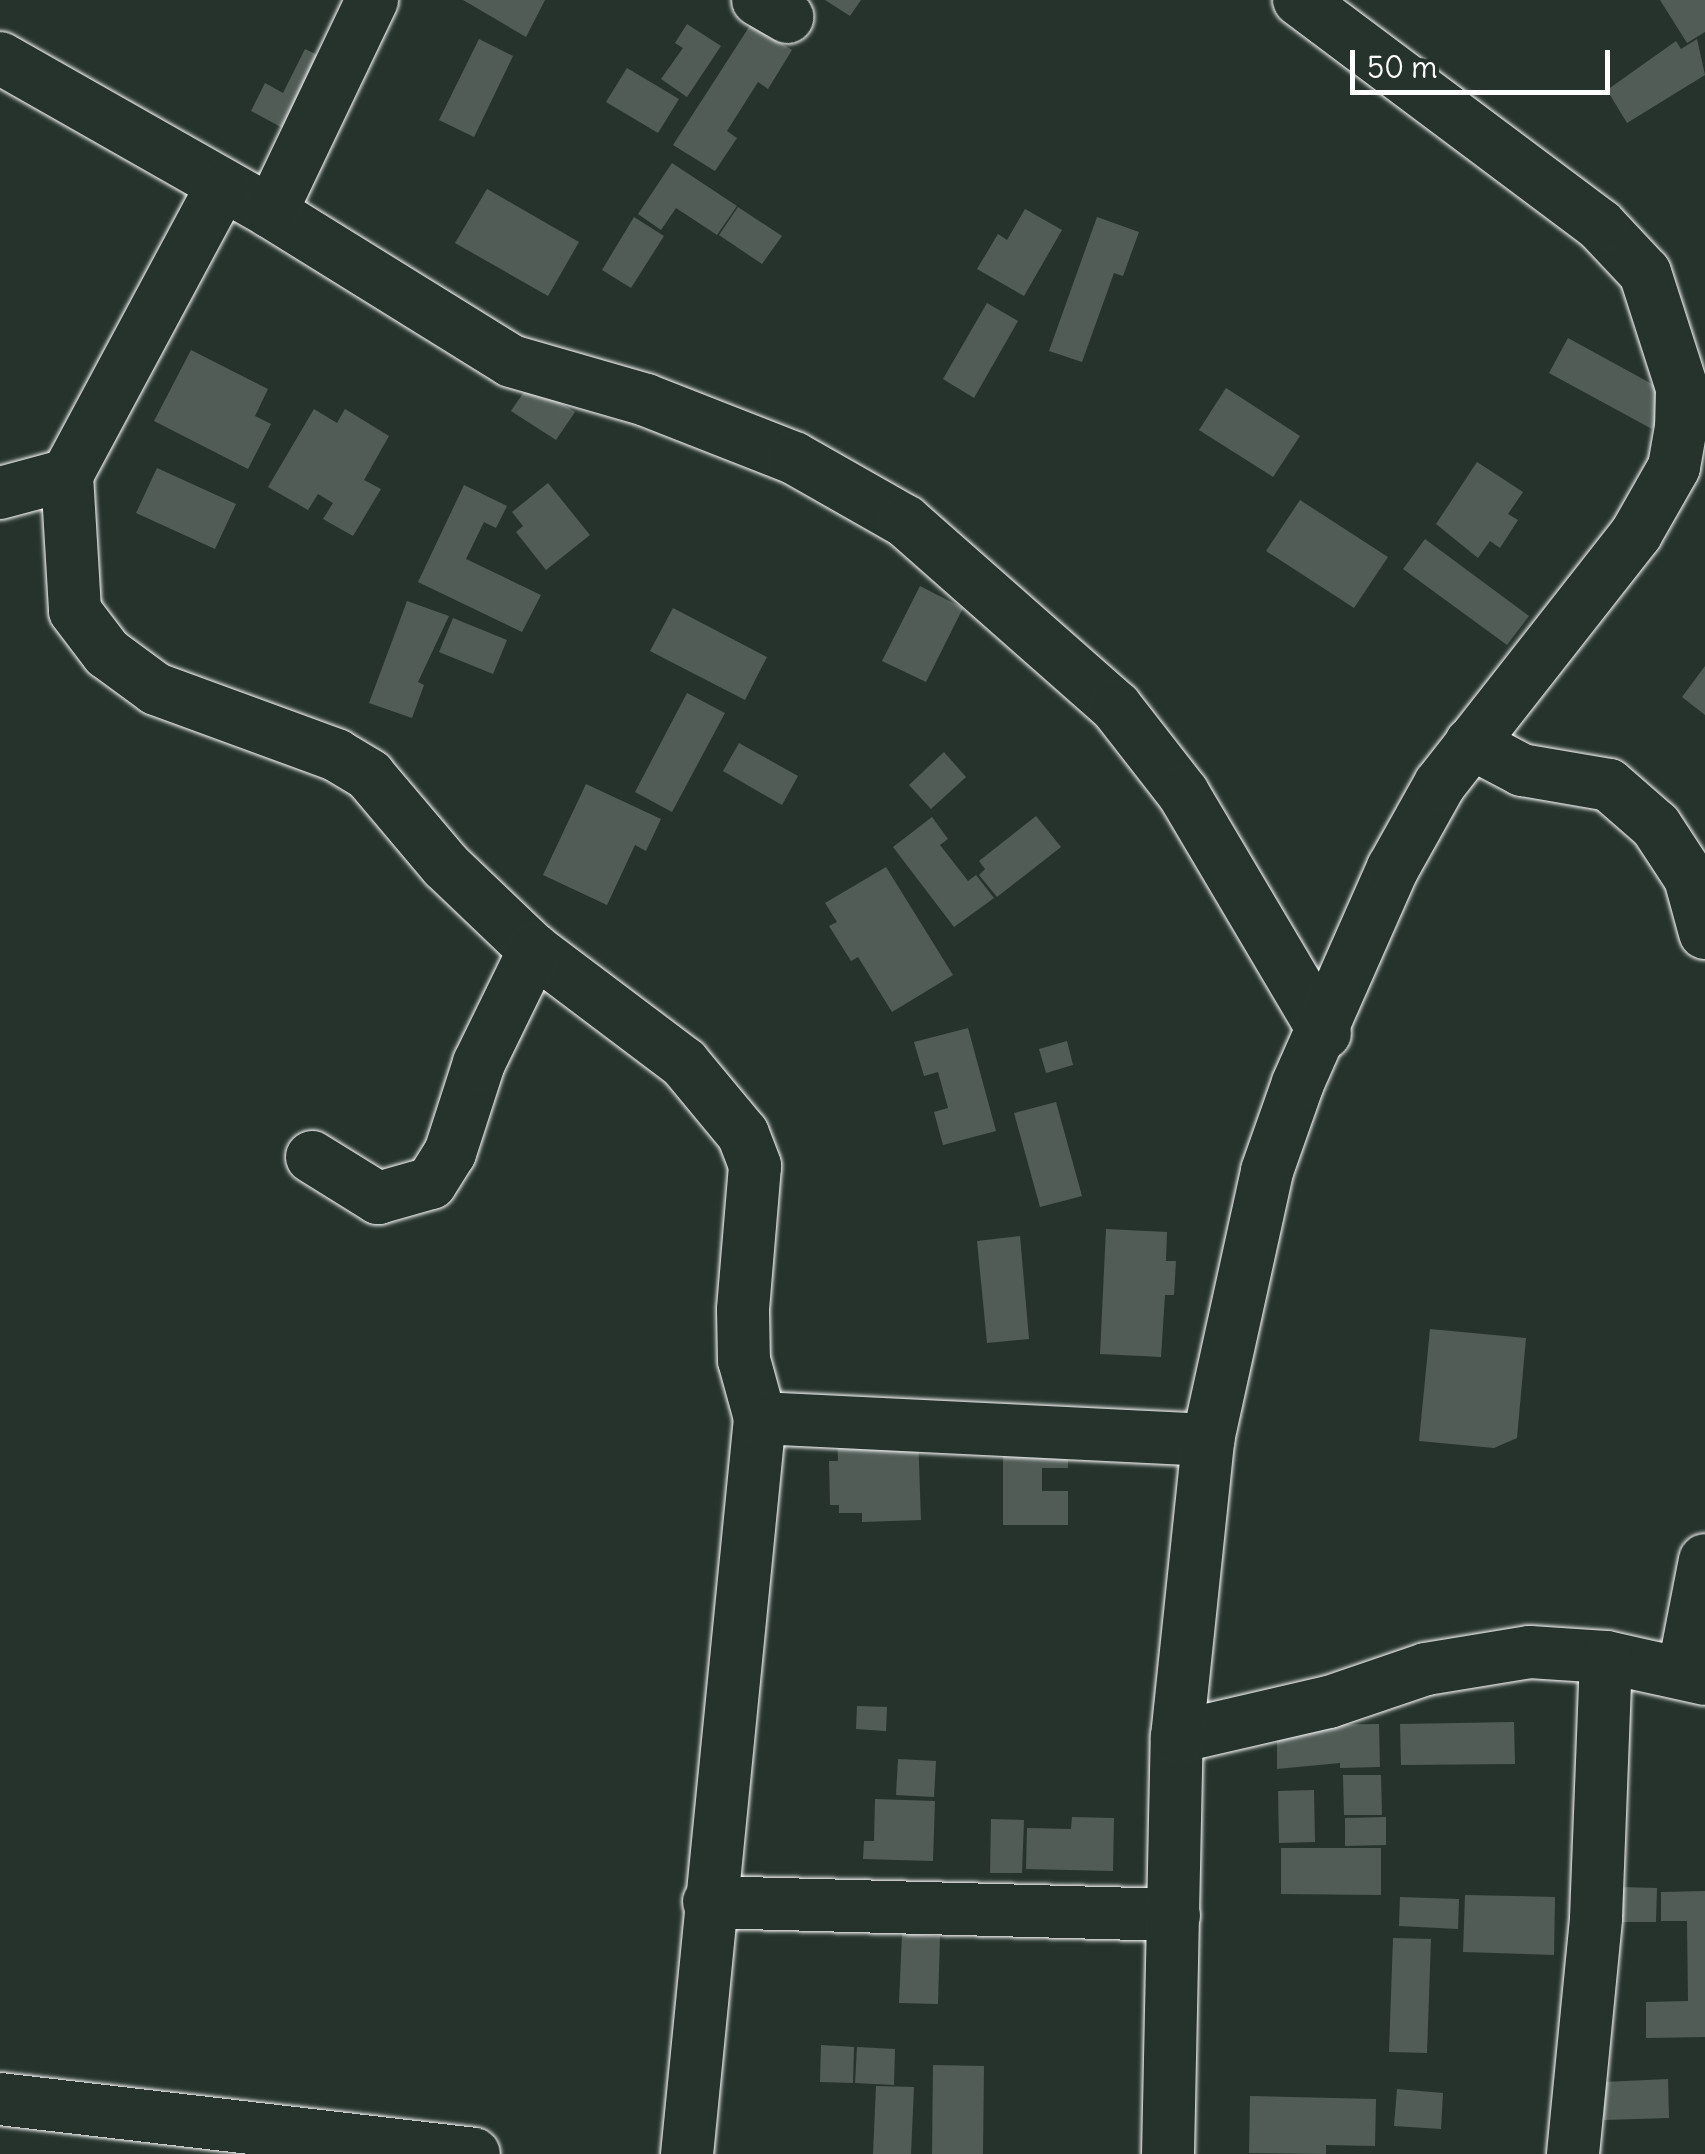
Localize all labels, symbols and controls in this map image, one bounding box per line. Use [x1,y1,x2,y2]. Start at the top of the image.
scale bar [1355,30,1615,92]
text: 50 m [1367,48,1437,86]

